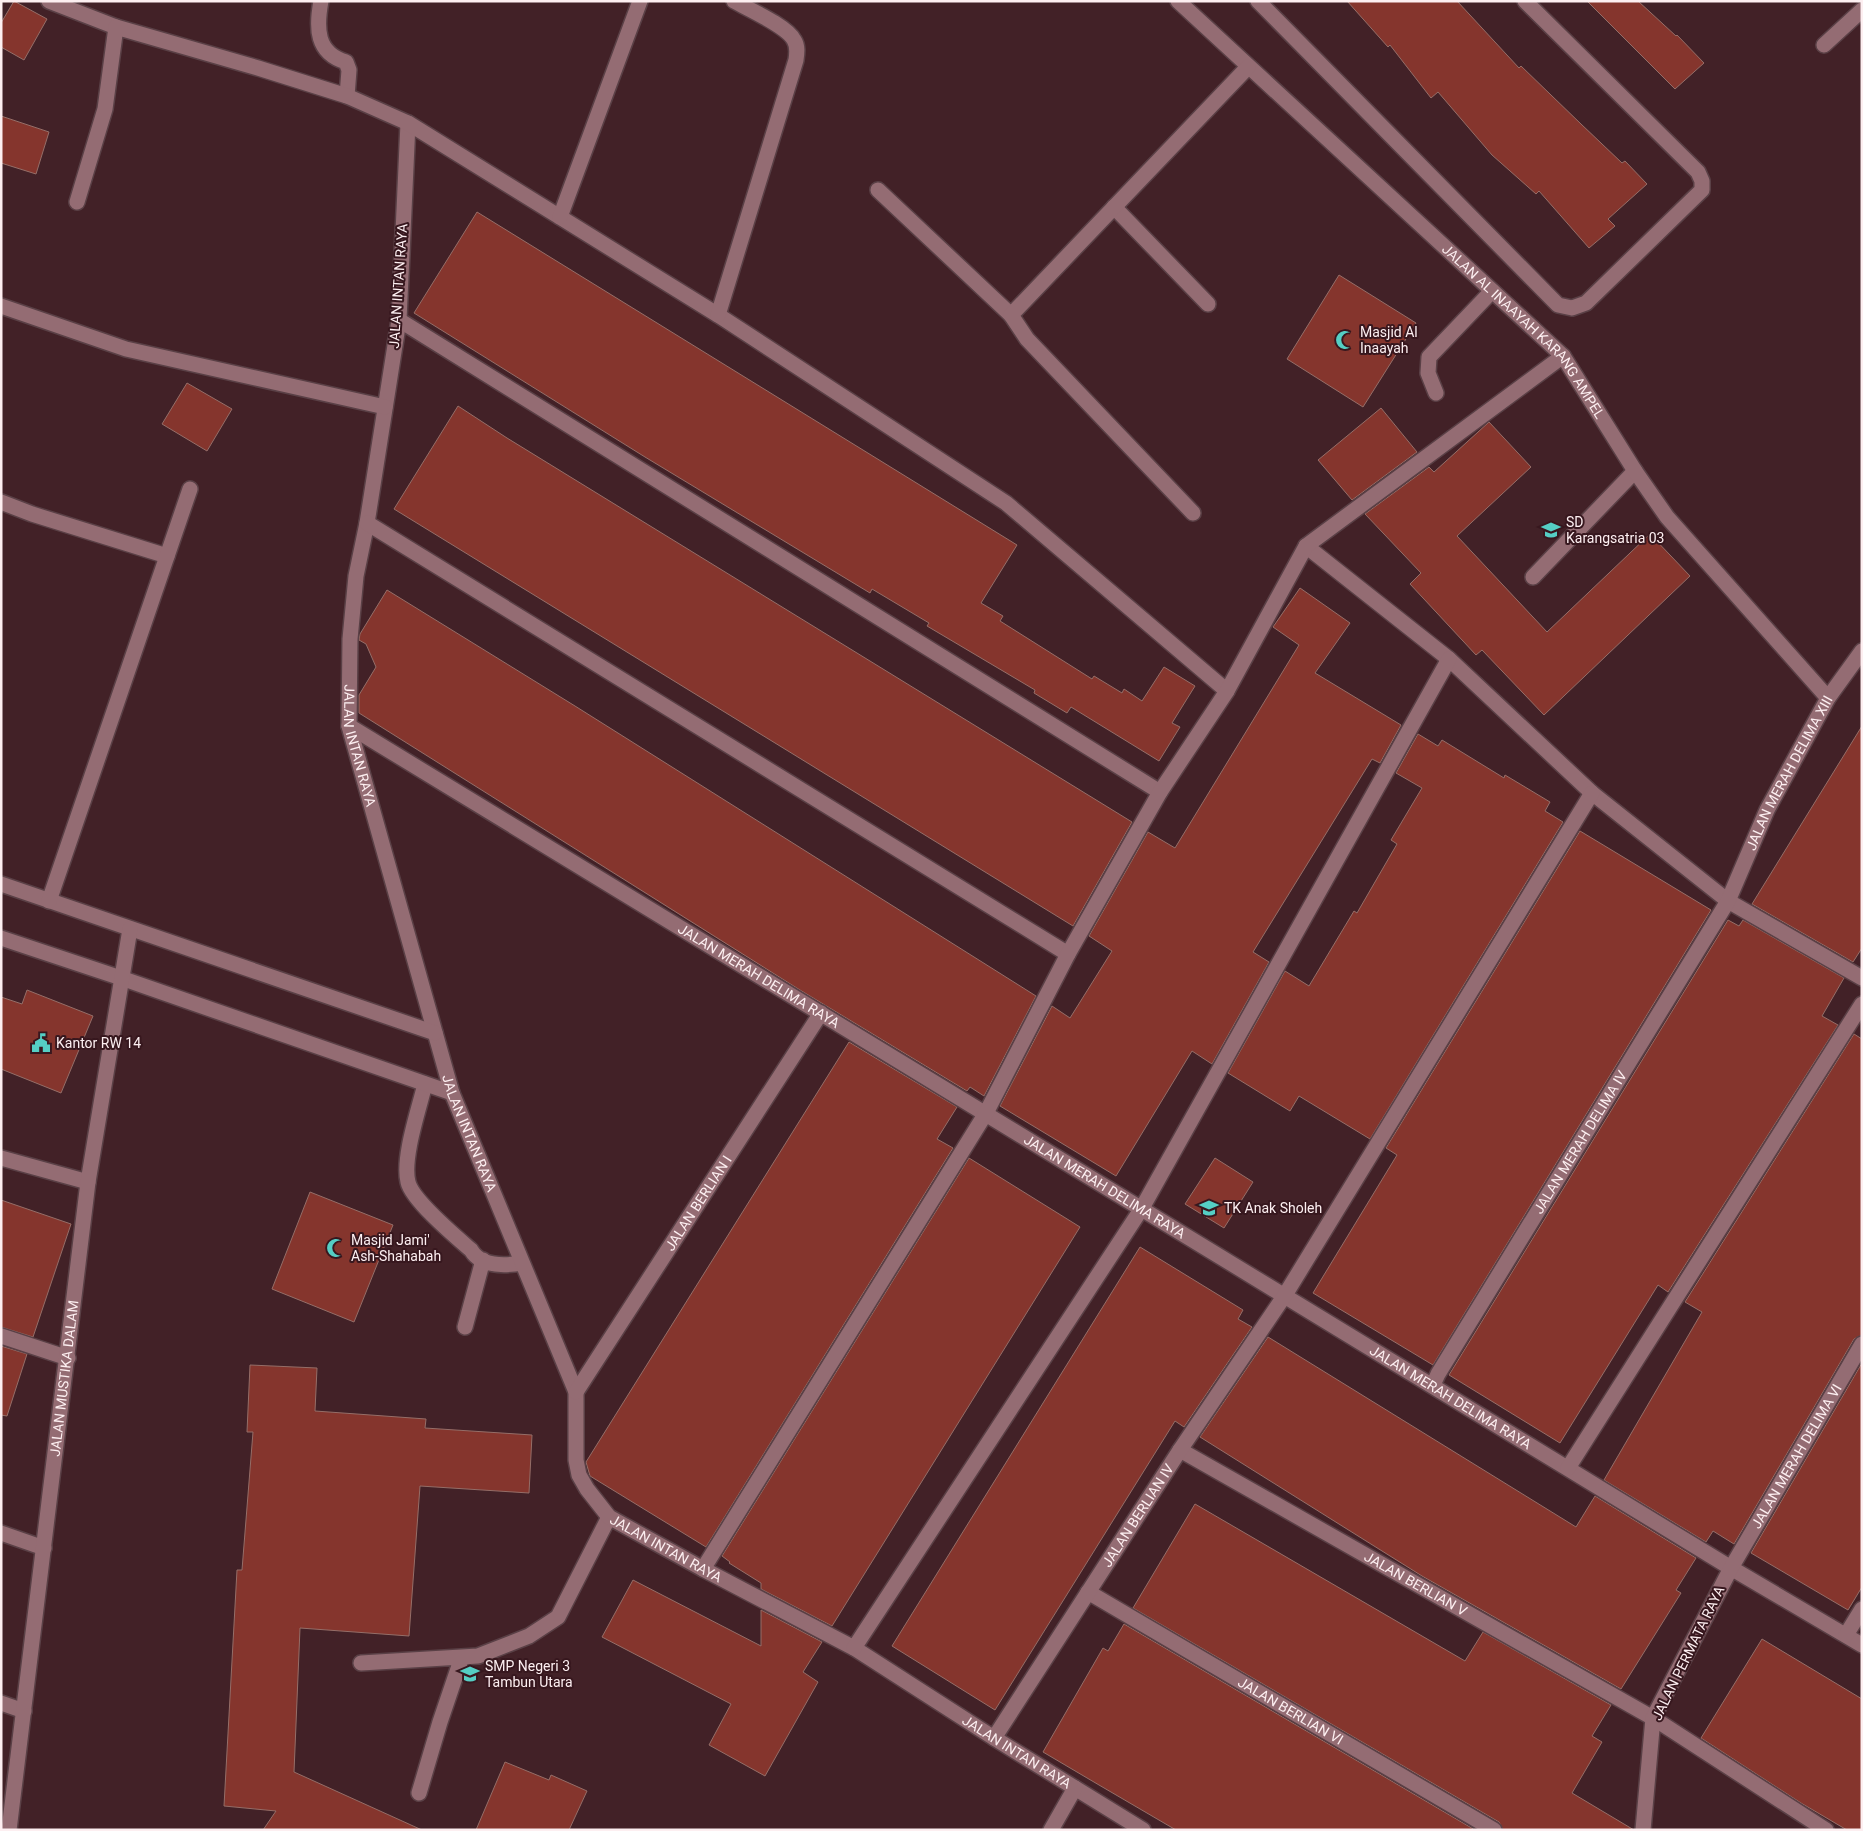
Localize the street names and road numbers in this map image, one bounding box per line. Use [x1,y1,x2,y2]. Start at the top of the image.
street label: JALAN INTAN RAYA [386,223,410,349]
street label: JALAN AL INAAYAH KARANG AMPEL [1439,241,1608,422]
street label: JALAN INTAN RAYA [341,684,379,808]
street label: JALAN MERAH DELIMA XIII [1743,693,1836,853]
street label: JALAN MERAH DELIMA RAYA [675,921,843,1031]
street label: JALAN MERAH DELIMA IV [1530,1068,1630,1217]
street label: JALAN INTAN RAYA [439,1073,500,1194]
street label: JALAN MERAH DELIMA RAYA [1021,1131,1188,1242]
street label: JALAN BERLIAN I [661,1152,735,1254]
street label: JALAN MUSTIKA DALAM [47,1299,82,1457]
street label: JALAN MERAH DELIMA RAYA [1367,1342,1534,1452]
street label: JALAN MERAH DELIMA VI [1748,1381,1845,1531]
street label: JALAN BERLIAN IV [1099,1461,1177,1570]
street label: JALAN INTAN RAYA [607,1511,725,1585]
street label: JALAN BERLIAN V [1362,1548,1470,1619]
street label: JALAN PERMATA RAYA [1648,1583,1728,1723]
street label: JALAN BERLIAN VI [1235,1674,1346,1748]
street label: JALAN INTAN RAYA [959,1712,1074,1792]

